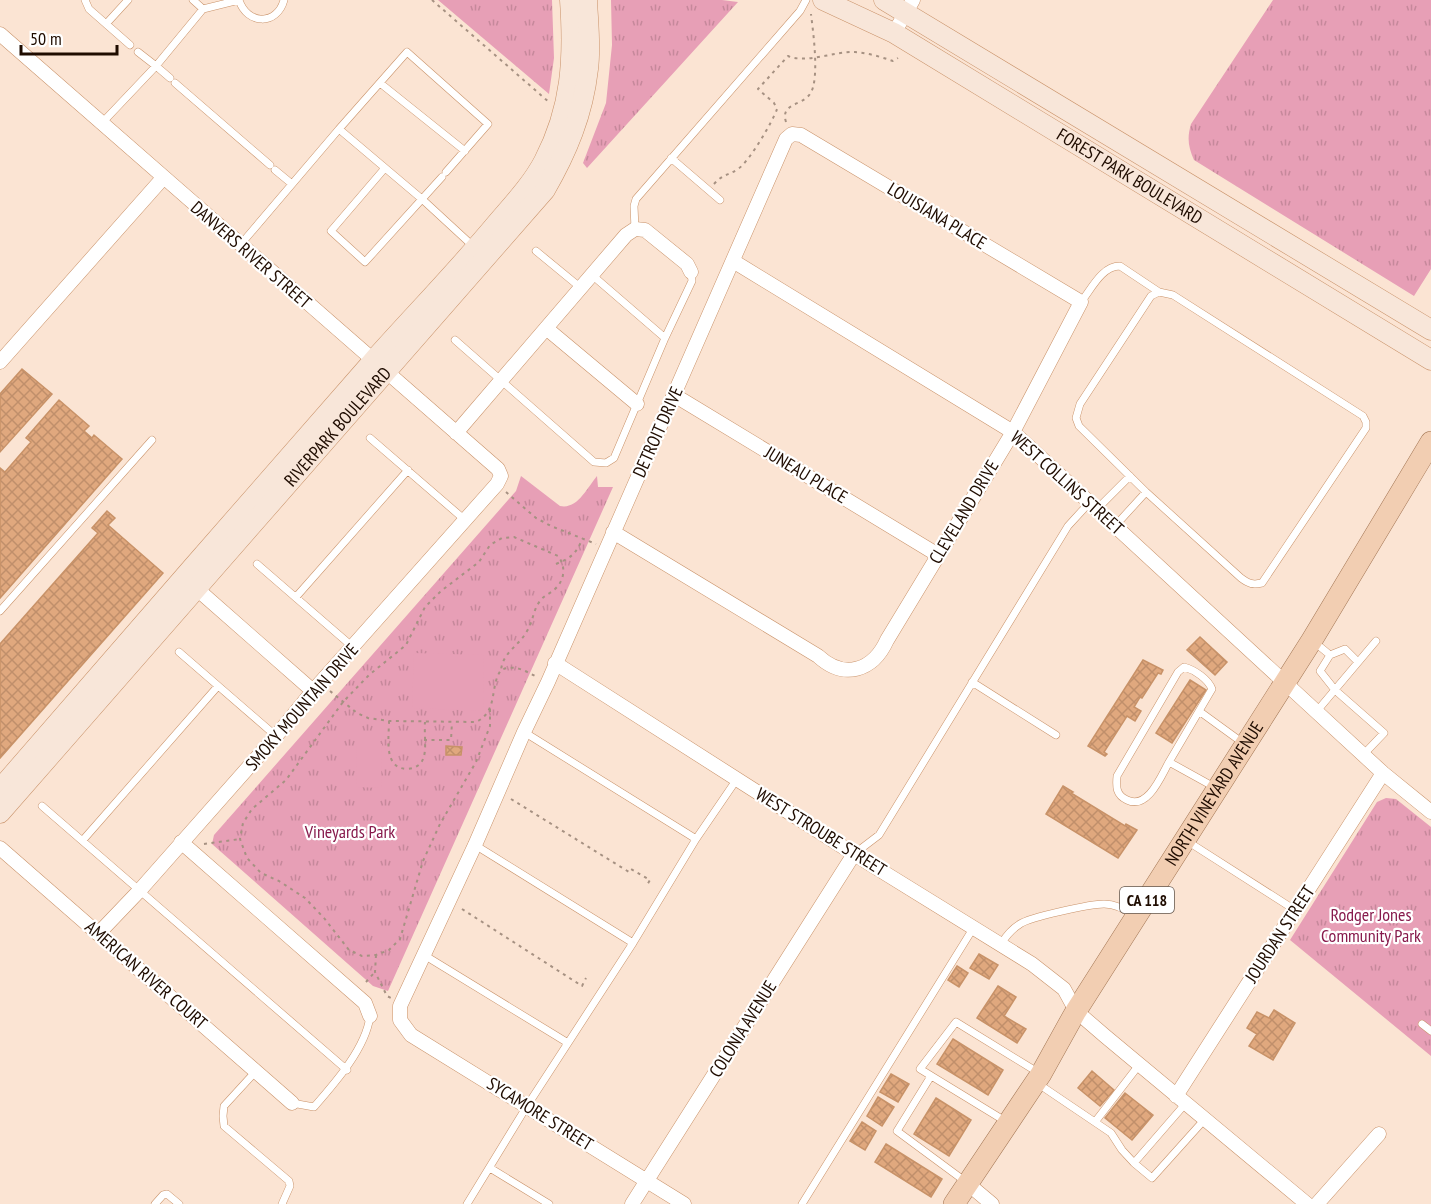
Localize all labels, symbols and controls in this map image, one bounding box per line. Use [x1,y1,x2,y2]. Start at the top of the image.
scale bar [21,18,117,56]
text: 50 m [30,27,62,50]
street label: FOREST PARK BOULEVARD [1053,123,1207,229]
street label: LOUISIANA PLACE [884,177,991,254]
street label: DANVERS RIVER STREET [186,196,317,313]
street label: RIVERPARK BOULEVARD [279,362,396,491]
street label: DETROIT DRIVE [627,383,688,481]
street label: WEST COLLINS STREET [1006,426,1129,540]
street label: JUNEAU PLACE [760,440,852,508]
street label: CLEVELAND DRIVE [924,456,1004,568]
street label: SMOKY MOUNTAIN DRIVE [240,638,363,775]
street label: NORTH VINEYARD AVENUE [1159,717,1268,870]
street label: WEST STROUBE STREET [752,782,891,881]
park label: Vineyards Park [304,820,395,843]
street label: JOURDAN STREET [1239,881,1320,987]
road number: CA 118 [1120,887,1174,913]
park label: Rodger Jones Community Park [1321,903,1421,947]
street label: AMERICAN RIVER COURT [80,915,212,1034]
street label: COLONIA AVENUE [704,976,781,1081]
street label: SYCAMORE STREET [483,1072,598,1155]

